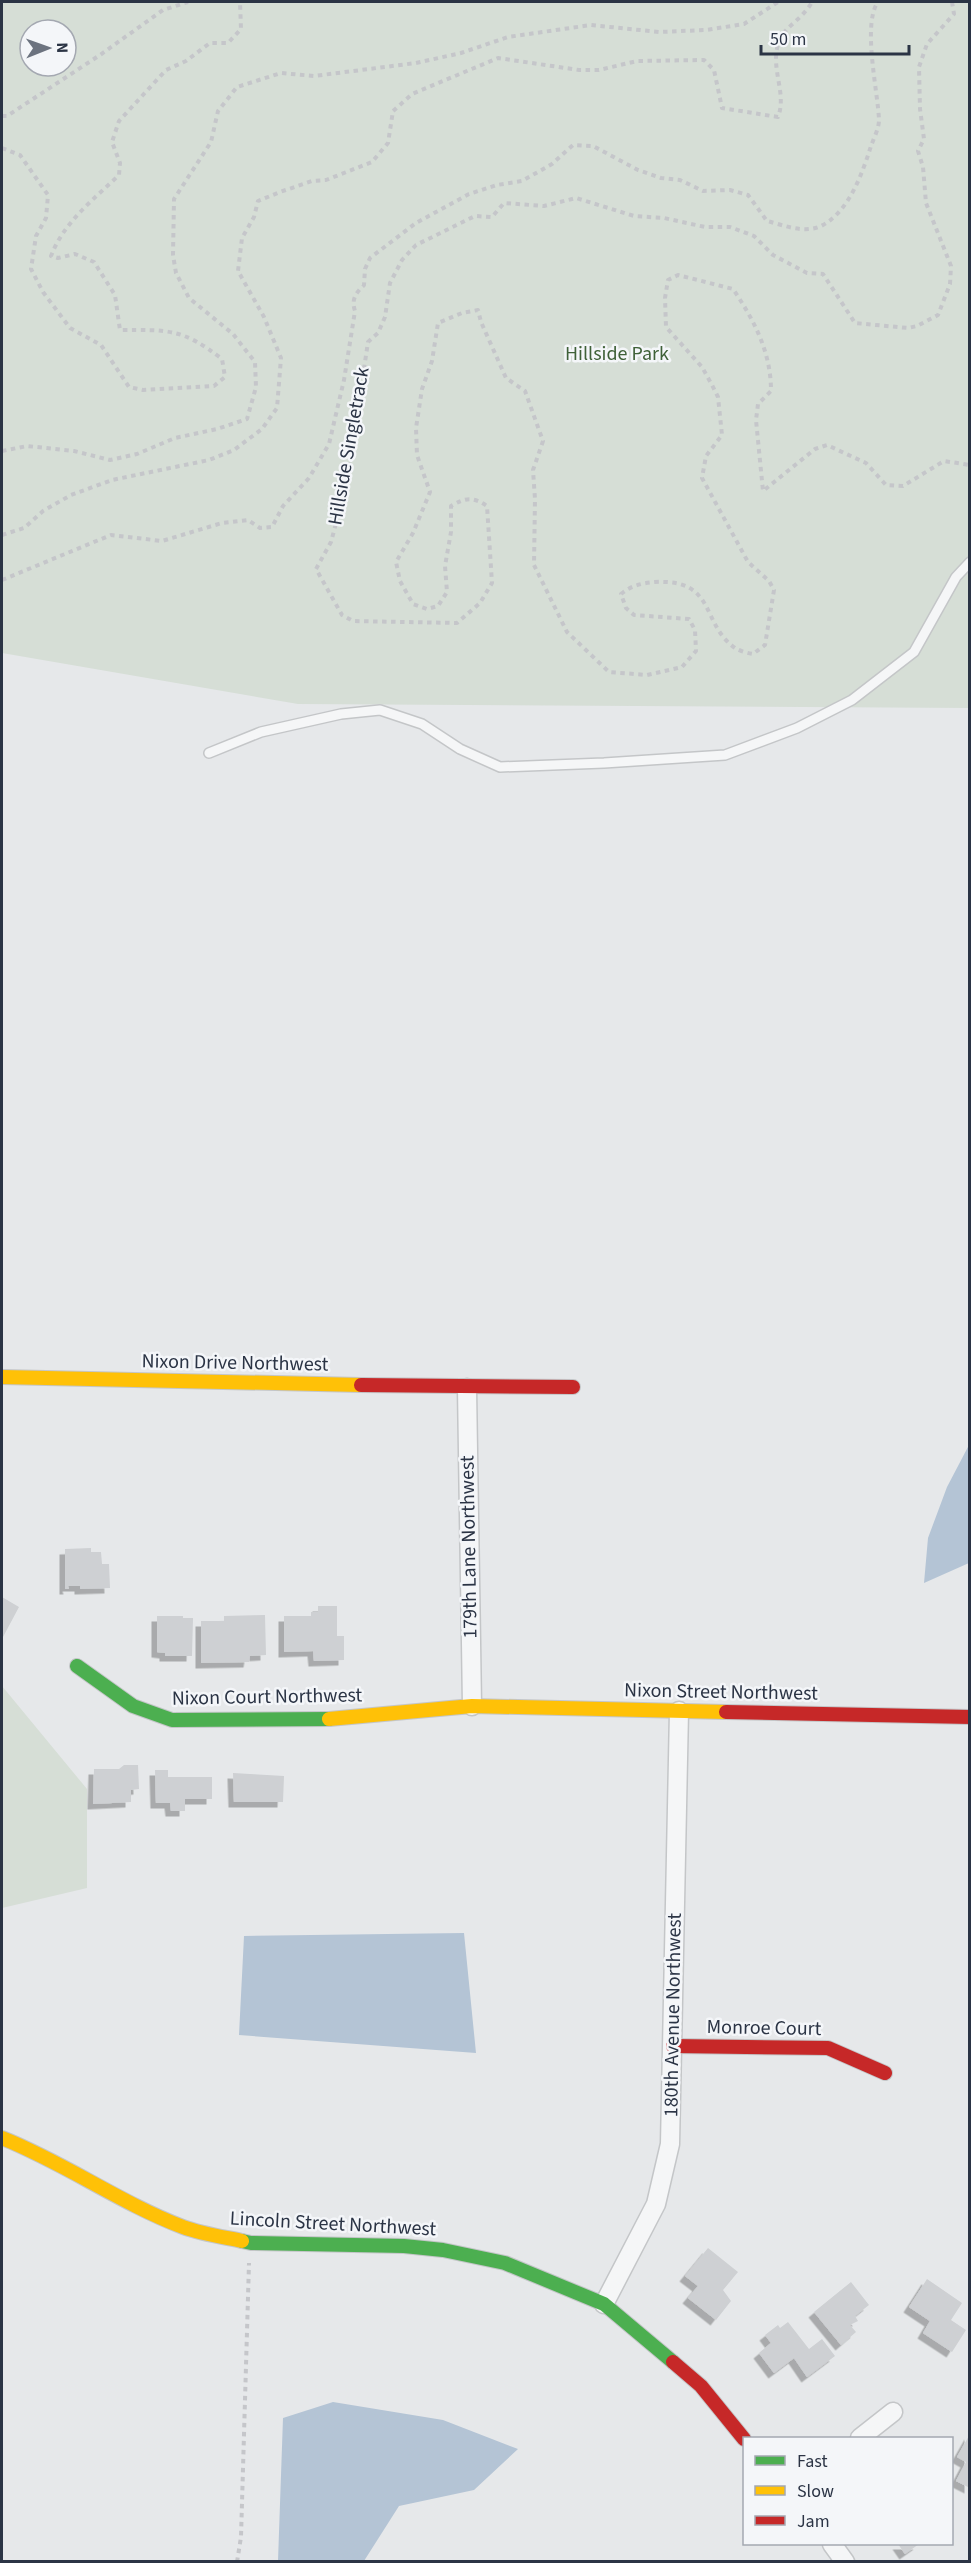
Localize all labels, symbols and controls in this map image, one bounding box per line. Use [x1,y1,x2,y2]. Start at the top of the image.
north arrow [18,18,78,78]
scale bar [761,18,910,56]
text: 50 m [770,27,806,52]
text: N [51,42,73,53]
park label: Hillside Park [565,340,669,368]
street label: Hillside Singletrack [321,365,377,527]
street label: Nixon Drive Northwest [141,1347,329,1379]
street label: 179th Lane Northwest [453,1455,485,1639]
street label: Nixon Street Northwest [624,1676,818,1708]
street label: Nixon Court Northwest [172,1681,363,1713]
street label: 180th Avenue Northwest [657,1912,689,2117]
street label: Monroe Court [706,2013,822,2043]
street label: Lincoln Street Northwest [229,2205,437,2243]
legend [743,2437,953,2545]
text: Fast [797,2449,828,2474]
text: Slow [797,2479,834,2504]
text: Jam [797,2509,830,2534]

